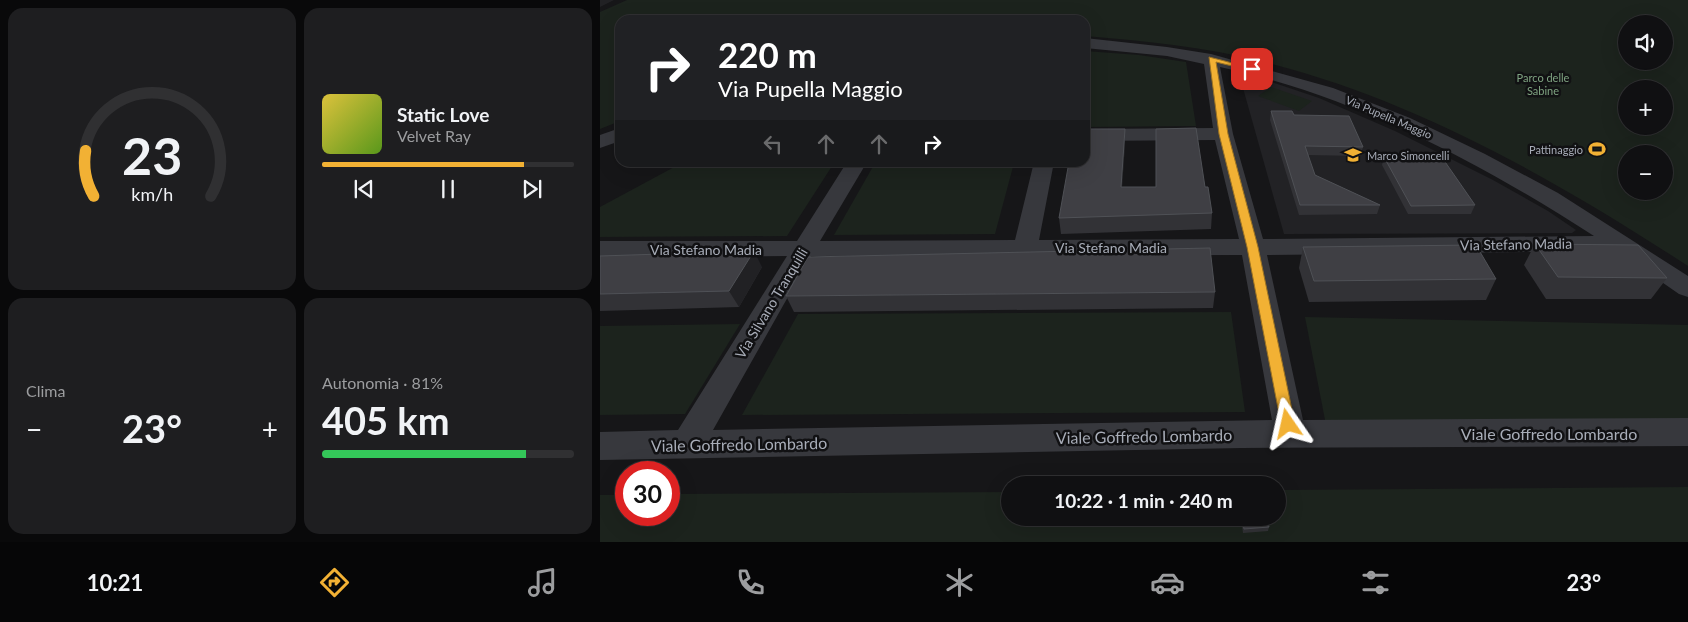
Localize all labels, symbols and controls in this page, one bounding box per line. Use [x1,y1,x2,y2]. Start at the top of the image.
map controls [1618,15,1673,200]
button: sound [1618,15,1673,70]
text: 220 m [718,33,817,75]
icon: right [635,35,700,100]
pin [1231,48,1273,90]
icon: arrive [1238,55,1266,83]
park label: Parco delle Sabine [1517,71,1570,97]
text: Via Pupella Maggio [718,75,903,102]
button: + [1618,80,1673,135]
street label: Via Pupella Maggio [1344,93,1434,141]
text: Static Love [397,103,489,126]
text: 23 [122,124,182,186]
text: Velvet Ray [397,126,471,145]
icon: left [759,130,787,158]
icon: ahead [812,130,840,158]
icon: ahead [865,130,893,158]
icon: right [918,130,946,158]
sports icon: Pattinaggio [1587,139,1607,159]
place label: Pattinaggio [1529,143,1583,156]
school or university icon: Marco Simoncelli [1343,145,1363,165]
button: − [1618,145,1673,200]
place label: Marco Simoncelli [1367,149,1450,162]
icon: previous [350,175,378,203]
icon: pause [434,175,462,203]
icon: next [518,175,546,203]
text: km/h [131,183,173,205]
street label: Via Stefano Madia [1460,235,1572,253]
street label: Via Stefano Madia [1055,239,1167,256]
street label: Via Stefano Madia [650,241,762,258]
street label: Via Silvano Tranquilli [731,245,811,361]
text: Autonomia · 81% [322,373,443,392]
text: Clima [26,381,65,400]
text: 405 km [322,397,450,443]
position arrow [1261,397,1313,449]
text: 23° [122,405,182,451]
text: − [26,412,42,446]
text: + [262,412,278,446]
street label: Viale Goffredo Lombardo [1461,424,1637,443]
street label: Viale Goffredo Lombardo [1056,425,1232,447]
street label: Viale Goffredo Lombardo [651,433,827,455]
speed limit sign: 30 [615,461,680,526]
text: 10:22 · 1 min · 240 m [1054,489,1233,512]
icon: directions [317,565,352,600]
icon: music [525,565,560,600]
icon: phone [733,565,768,600]
icon: climate [942,565,977,600]
icon: car [1150,565,1185,600]
icon: filters [1358,565,1393,600]
text: 10:21 [87,569,143,596]
text: 23° [1567,569,1601,596]

